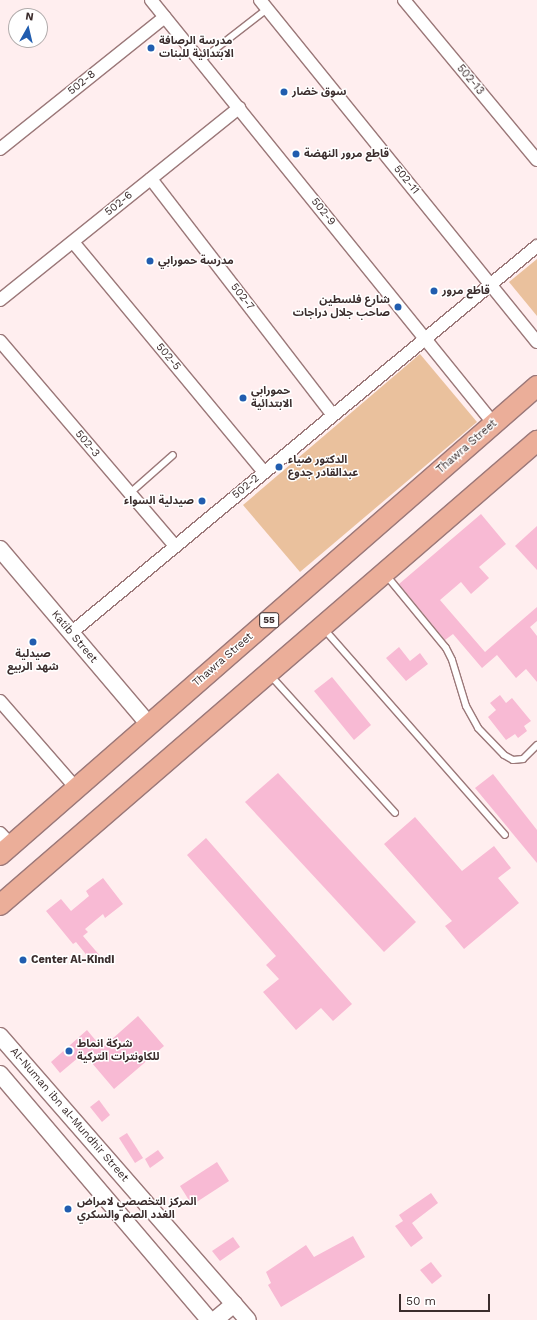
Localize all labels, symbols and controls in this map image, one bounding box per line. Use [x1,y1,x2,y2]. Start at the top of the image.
north arrow [8,8,48,48]
text: N [25,10,35,24]
place label: مدرسة الرصافة الابتدائية للبنات [159,35,234,61]
marker: مدرسة الرصافة الابتدائية للبنات [146,43,156,53]
street label: 502-13 [454,62,486,98]
street label: 502-8 [65,68,99,98]
place label: سوق خضار [292,85,346,99]
marker: سوق خضار [279,87,289,97]
place label: قاطع مرور النهضة [304,147,389,161]
marker: قاطع مرور النهضة [291,149,301,159]
street label: 502-11 [390,163,422,197]
street label: 502-6 [103,189,135,219]
street label: 502-9 [308,196,338,228]
place label: مدرسة حمورابي [158,254,234,268]
marker: مدرسة حمورابي [145,256,155,266]
street label: 502-7 [227,281,257,313]
place label: قاطع مرور [442,284,490,298]
marker: قاطع مرور [429,286,439,296]
place label: شارع فلسطين صاحب جلال دراجات [293,294,390,320]
marker: شارع فلسطين صاحب جلال دراجات [393,302,403,312]
street label: 502-5 [153,341,183,373]
place label: حمورابي الابتدائية [251,385,292,411]
marker: حمورابي الابتدائية [238,393,248,403]
street label: Thawra Street [434,417,500,477]
street label: 502-3 [72,428,102,460]
place label: الدكتور ضياء عبدالقادر جدوع [288,454,358,480]
marker: الدكتور ضياء عبدالقادر جدوع [273,461,285,473]
street label: 502-2 [230,472,262,502]
place label: صيدلية السواء [124,494,194,508]
marker: صيدلية السواء [197,496,207,506]
street label: Katib Street [48,608,100,666]
road number: 55 [259,612,279,628]
street label: Thawra Street [190,630,256,690]
marker: صيدلية شهد الربيع [28,637,38,647]
place label: صيدلية شهد الربيع [7,648,59,674]
place label: Center Al-Kindi [31,953,115,967]
marker: Center Al-Kindi [18,955,28,965]
place label: شركة انماط للكاونترات التركية [77,1038,160,1064]
street label: Al-Numan ibn al-Mundhir Street [7,1045,131,1185]
marker: شركة انماط للكاونترات التركية [64,1046,74,1056]
place label: المركز التخصصي لامراض الغدد الصم والسكري [77,1196,196,1222]
marker: المركز التخصصي لامراض الغدد الصم والسكري [62,1203,74,1215]
scale bar [401,1286,492,1312]
text: 50 m [406,1294,436,1308]

